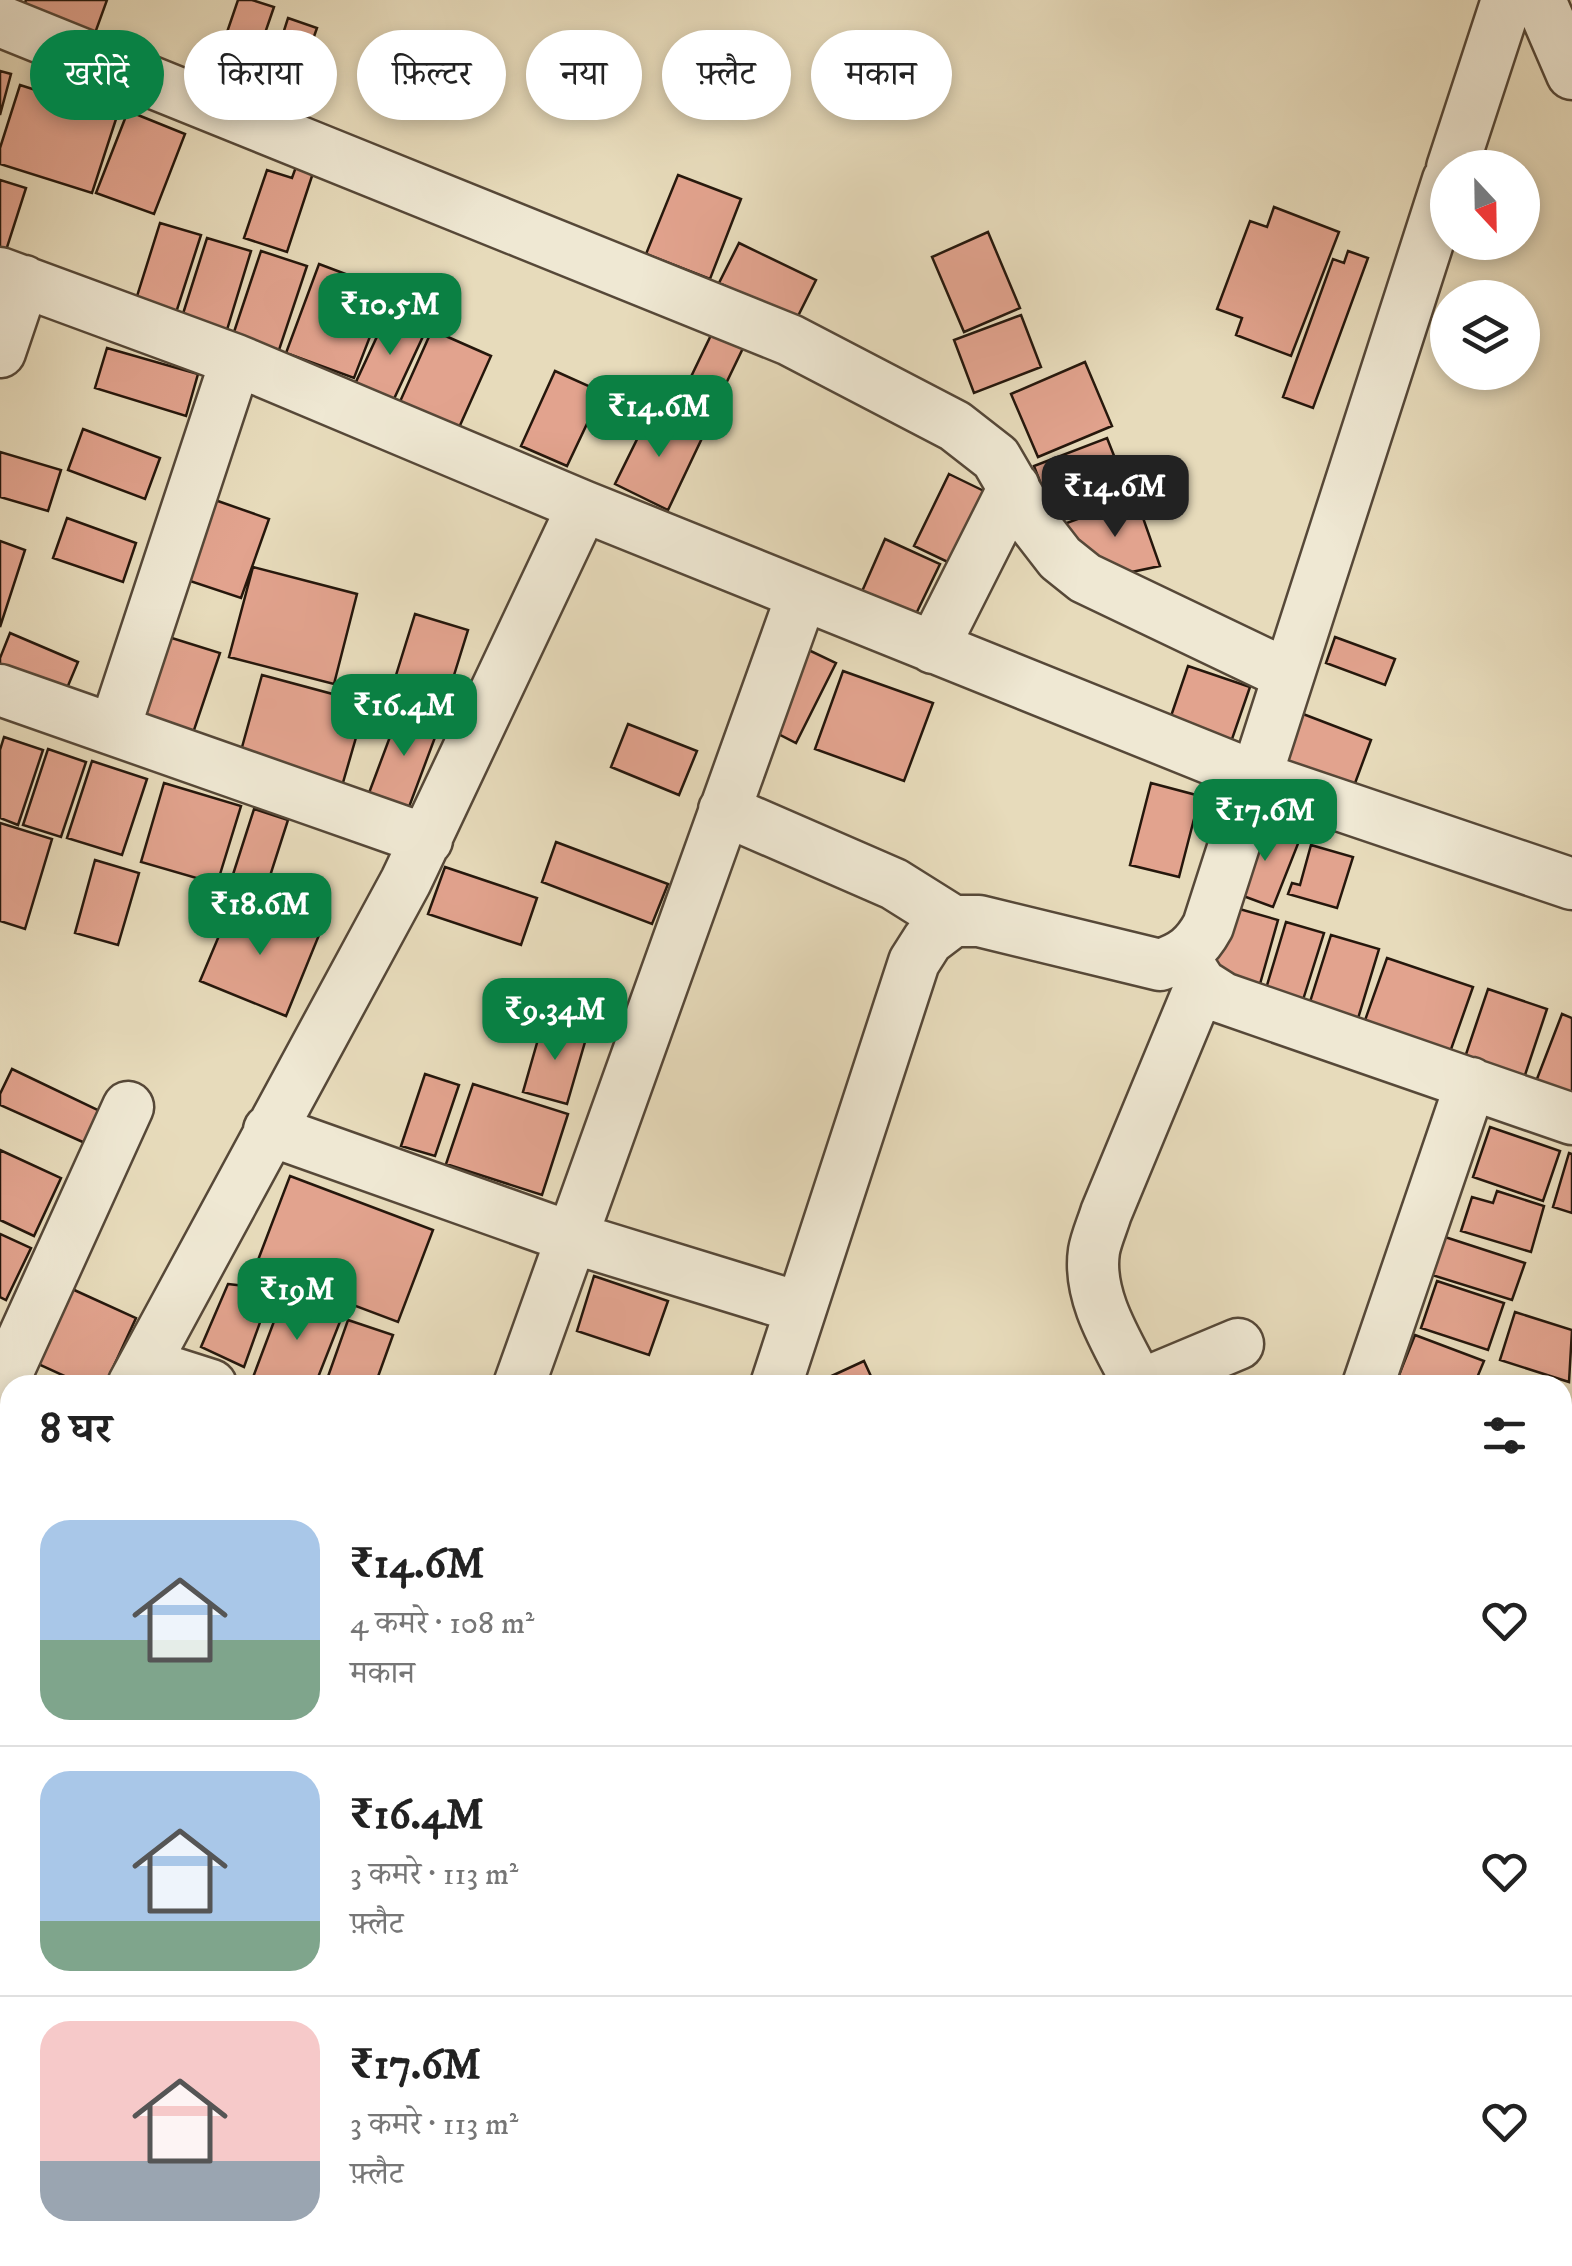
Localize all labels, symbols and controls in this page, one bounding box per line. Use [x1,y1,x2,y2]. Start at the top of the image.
chip: खरीदें [30,30,164,120]
chip: किराया [184,30,337,120]
chip: फ़िल्टर [357,30,506,120]
chip: नया [526,30,642,120]
chip: फ़्लैट [662,30,791,120]
chip: मकान [811,30,952,120]
north arrow [1430,150,1540,260]
map controls [1430,150,1540,390]
pin: ₹10.5M [309,273,471,358]
button: layers [1430,280,1540,390]
text: ₹10.5M [340,285,440,325]
pin: ₹14.6M [578,375,740,460]
text: ₹14.6M [608,387,710,427]
pin: ₹14.6M [1034,455,1196,540]
text: ₹14.6M [1064,467,1166,507]
pin: ₹16.4M [323,674,485,759]
text: ₹16.4M [353,686,455,726]
pin: ₹17.6M [1184,779,1346,864]
text: ₹17.6M [1215,791,1315,831]
pin: ₹18.6M [179,873,341,958]
text: ₹18.6M [210,885,310,925]
pin: ₹9.34M [474,978,636,1063]
text: ₹9.34M [504,990,606,1030]
pin: ₹19M [238,1258,356,1343]
text: ₹19M [260,1270,334,1310]
text: 8 घर [40,1404,112,1456]
icon: filters [1477,1408,1532,1463]
text: ₹14.6M [350,1539,485,1591]
icon: home [120,1560,240,1680]
icon: heart [1477,1593,1532,1648]
text: 4 कमरे · 108 m² [350,1604,534,1644]
text: मकान [350,1654,415,1694]
text: ₹16.4M [350,1790,484,1842]
icon: home [120,1811,240,1931]
icon: heart [1477,1844,1532,1899]
text: 3 कमरे · 113 m² [350,1855,518,1895]
text: फ़्लैट [350,1905,403,1945]
text: ₹17.6M [350,2040,481,2092]
icon: home [120,2061,240,2181]
icon: heart [1477,2094,1532,2149]
text: 3 कमरे · 113 m² [350,2105,518,2145]
text: फ़्लैट [350,2155,403,2195]

